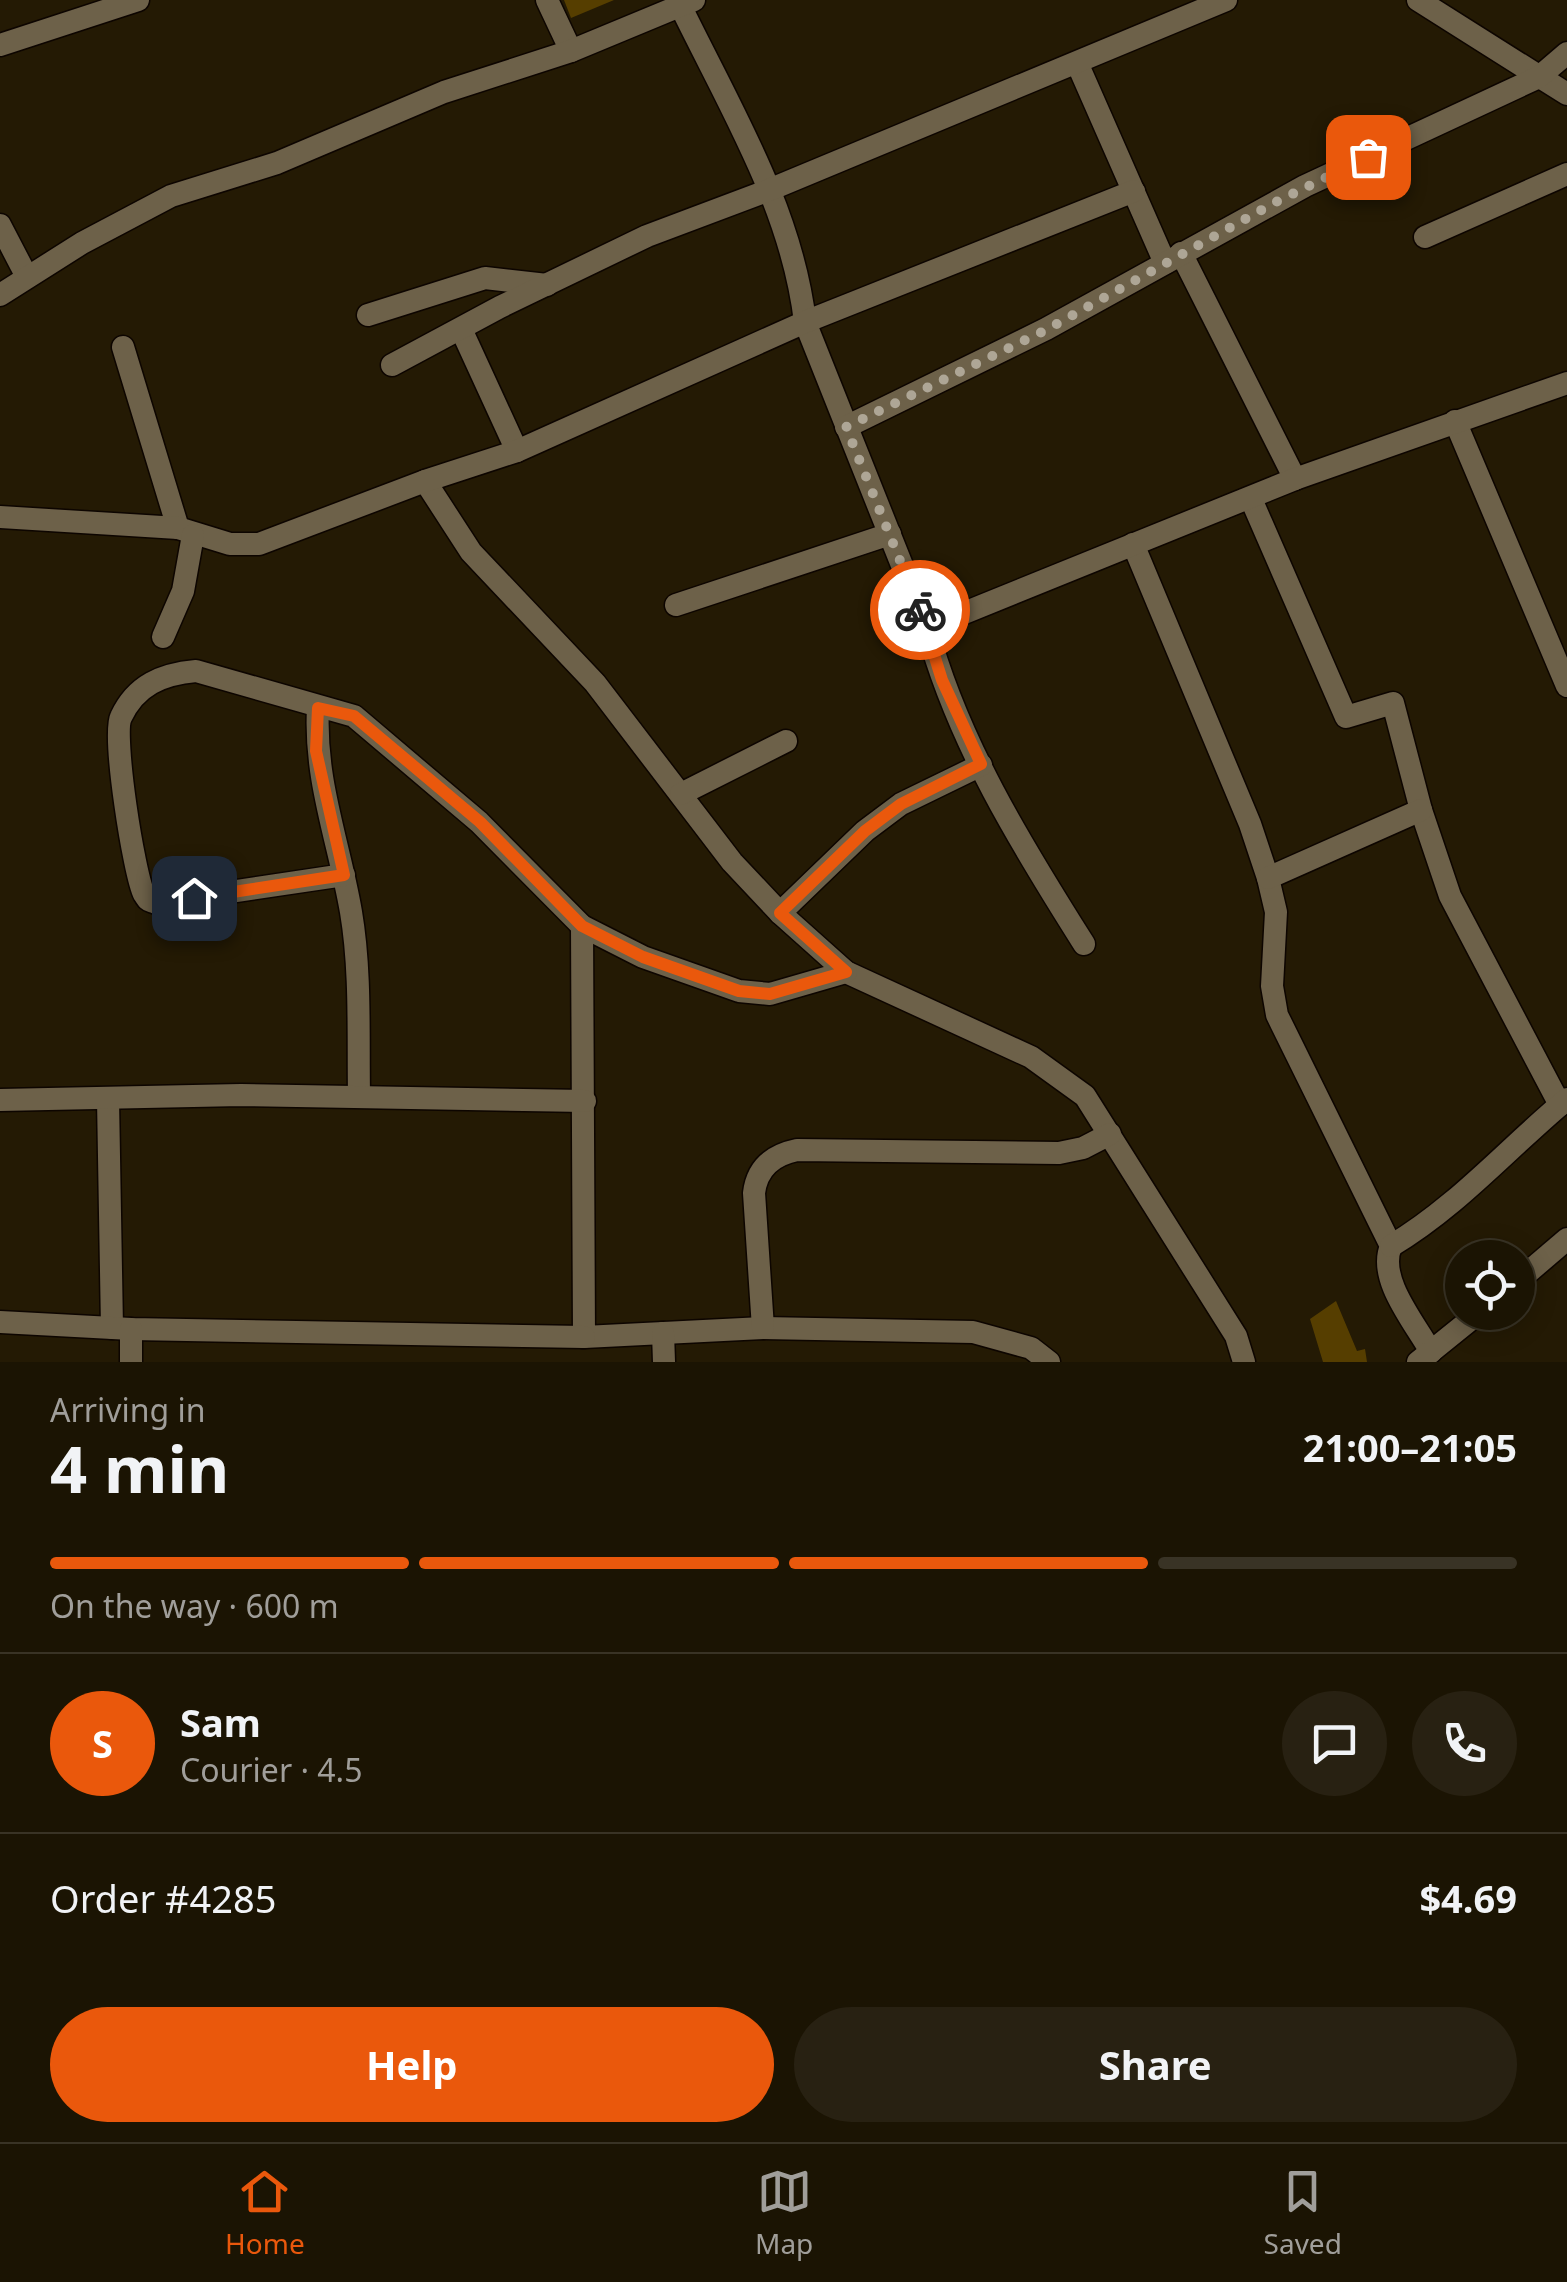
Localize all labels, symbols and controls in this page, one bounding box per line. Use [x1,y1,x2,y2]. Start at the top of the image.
pin [1326,115,1411,200]
icon: bag [1341,130,1396,185]
courier [870,560,970,660]
icon: bike [893,583,948,638]
pin [152,856,237,941]
icon: home [167,871,222,926]
map controls [1445,1240,1535,1330]
button: locate [1445,1240,1535,1330]
text: Arriving in [50,1388,205,1431]
text: 21:00–21:05 [1303,1421,1517,1473]
text: 4 min [50,1424,229,1512]
text: On the way · 600 m [50,1584,339,1627]
button: chat [1282,1691,1387,1796]
button: phone [1412,1691,1517,1796]
text: Sam [180,1696,261,1748]
text: S [92,1717,113,1769]
text: Courier · 4.5 [180,1748,363,1791]
text: Order #4285 [50,1872,276,1924]
text: $4.69 [1419,1872,1517,1924]
button: Help [50,2007,774,2122]
button: Share [794,2007,1517,2122]
tab: Home [225,2164,305,2262]
tab: Map [755,2164,813,2262]
tab: Saved [1264,2164,1342,2262]

